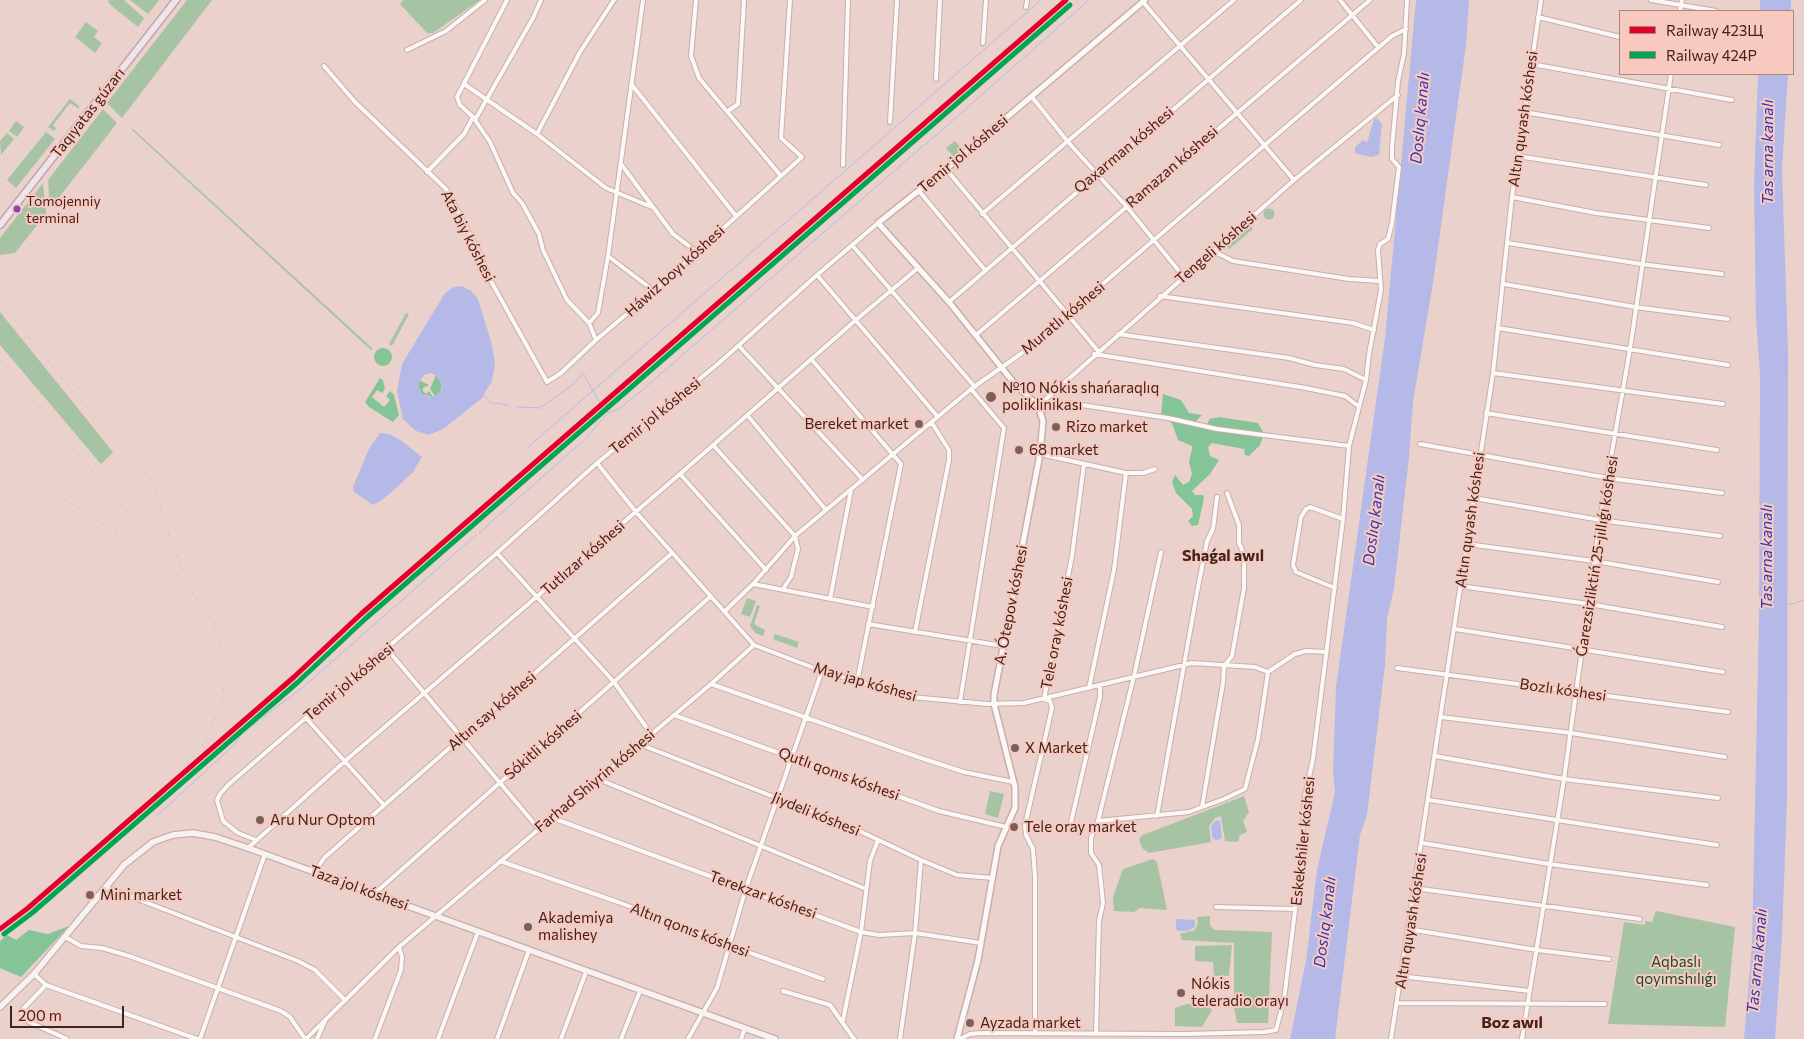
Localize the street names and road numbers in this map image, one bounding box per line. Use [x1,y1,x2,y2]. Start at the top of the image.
street label: Altın quyash kóshesi [1505,50,1541,188]
street label: Taqıyatas gúzarı [47,64,129,162]
street label: Qaxarman kóshesi [1070,103,1178,197]
street label: Temir jol kóshesi [914,111,1012,197]
street label: Ramazan kóshesi [1122,122,1222,212]
street label: Ata biy kóshesi [437,187,499,285]
street label: Tengeli kóshesi [1172,208,1260,288]
street label: Háwiz boyı kóshesi [622,222,728,320]
street label: Muratlı kóshesi [1018,278,1108,358]
street label: Temir jol kóshesi [606,374,704,458]
street label: Altın quyash kóshesi [1452,451,1488,589]
street label: Ǵarezsizliktiń 25-jıllıǵı kóshesi [1572,454,1622,658]
street label: Tutlızar kóshesi [537,517,629,599]
street label: A. Ótepov kóshesi [991,544,1031,666]
street label: Tele oray kóshesi [1037,575,1077,691]
street label: Temir jol kóshesi [300,639,398,725]
street label: May jap kóshesi [811,659,919,705]
street label: Altın say kóshesi [444,668,540,754]
street label: Bozlı kóshesi [1519,675,1607,705]
street label: Sókitli kóshesi [500,706,586,784]
street label: Farhad Shiyrin kóshesi [531,726,659,836]
street label: Qutlı qonıs kóshesi [776,744,902,804]
street label: Eskekshiler kóshesi [1287,775,1319,907]
street label: Jiydeli kóshesi [769,788,863,840]
street label: Altın quyash kóshesi [1391,852,1431,990]
street label: Taza jol kóshesi [307,862,411,914]
street label: Terekzar kóshesi [707,867,819,923]
street label: Altın qonıs kóshesi [628,899,752,961]

